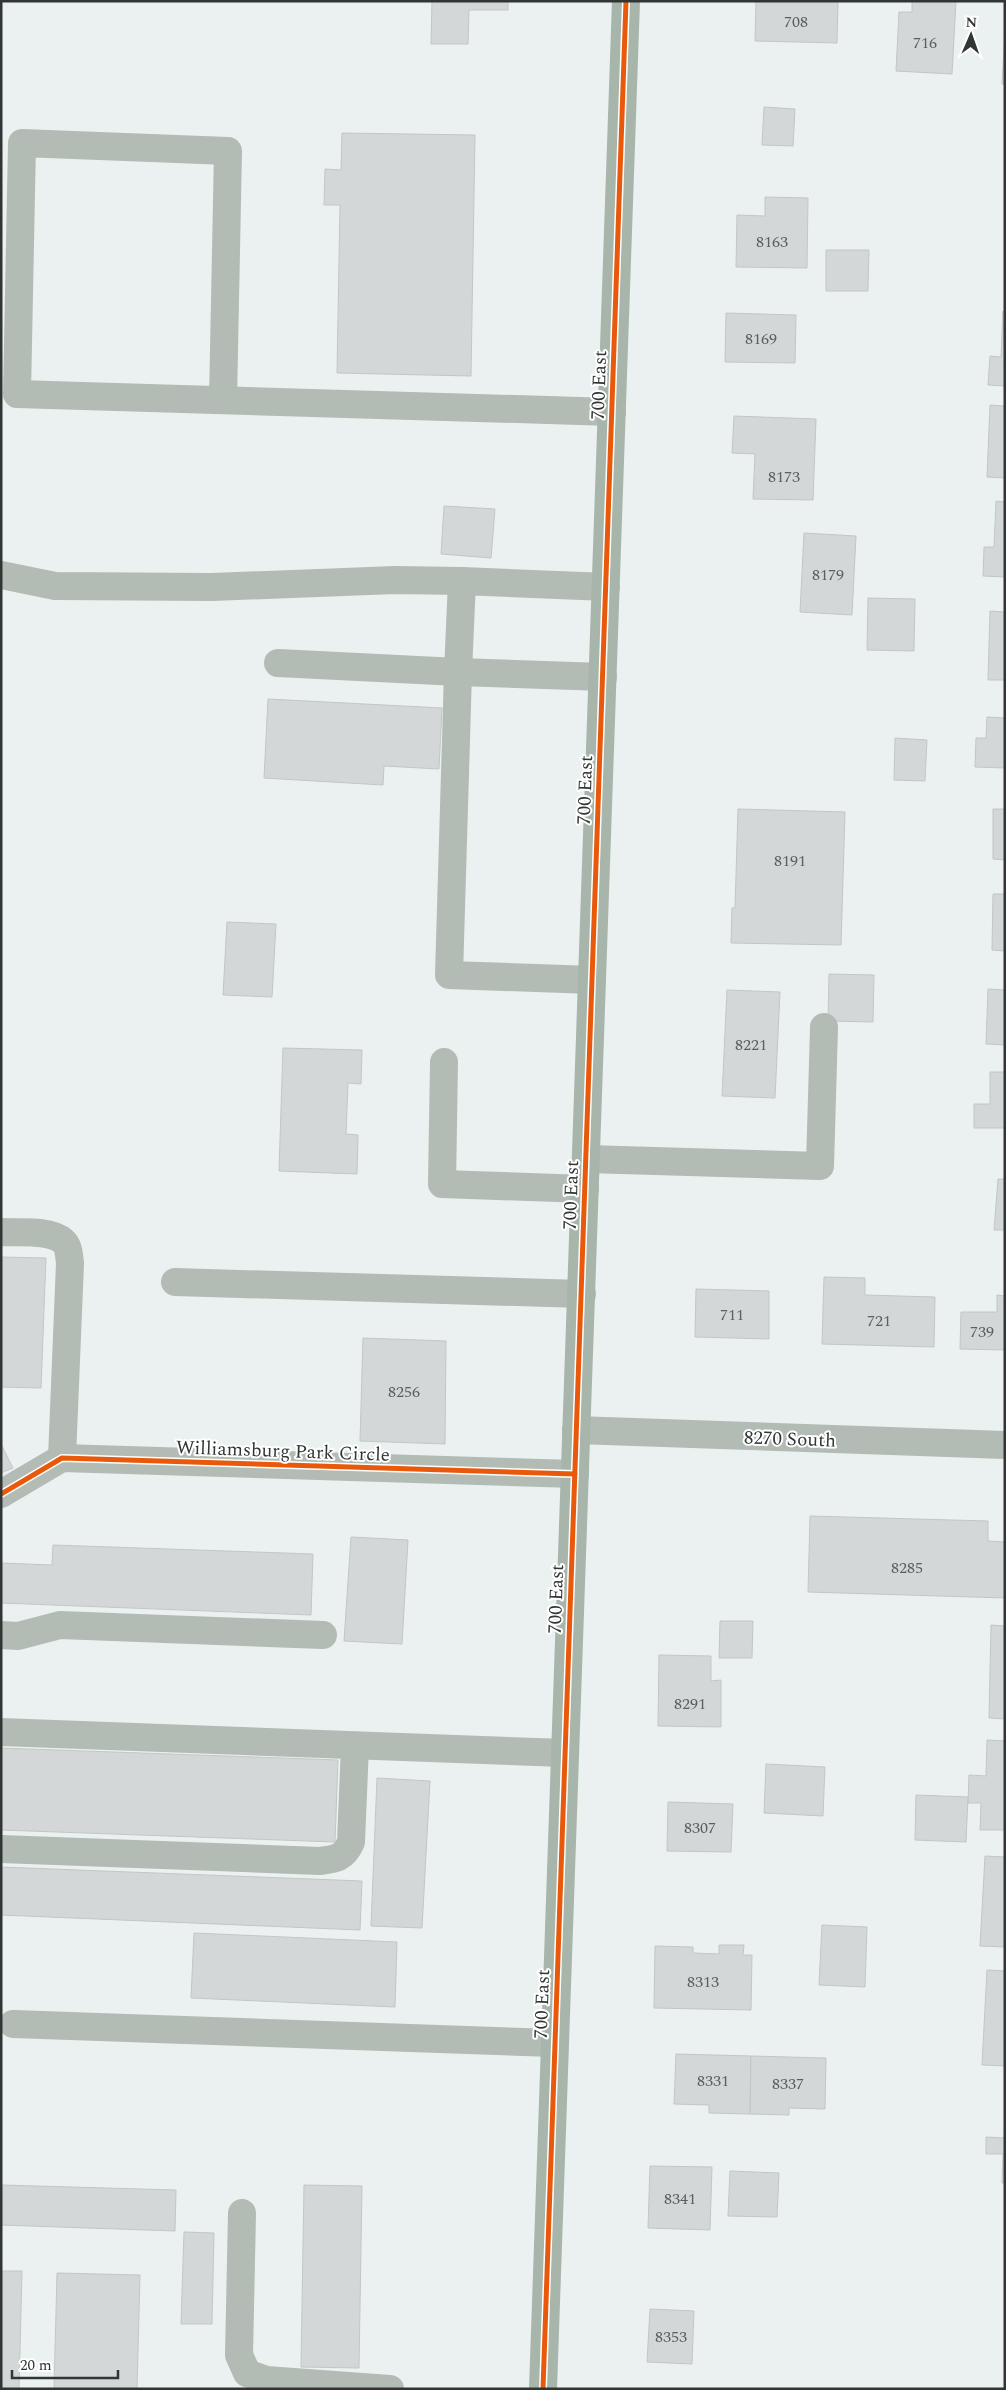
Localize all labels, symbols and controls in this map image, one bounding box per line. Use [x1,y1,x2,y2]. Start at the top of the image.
house number: 708 [784,10,808,34]
north arrow [946,10,996,60]
text: N [965,12,978,33]
house number: 716 [913,31,937,55]
house number: 8163 [756,230,788,254]
house number: 8169 [745,327,777,351]
street label: 700 East [584,349,615,420]
house number: 8173 [768,465,800,489]
house number: 8179 [812,563,844,587]
street label: 700 East [570,754,601,825]
house number: 8191 [774,849,806,873]
house number: 8221 [735,1033,767,1057]
street label: 700 East [556,1159,587,1230]
house number: 711 [720,1303,744,1327]
house number: 721 [867,1309,891,1333]
house number: 739 [970,1320,994,1344]
house number: 8256 [388,1380,420,1404]
street label: 8270 South [744,1423,836,1456]
street label: Williamsburg Park Circle [175,1433,391,1470]
house number: 8285 [891,1556,923,1580]
street label: 700 East [541,1563,572,1634]
house number: 8291 [674,1692,706,1716]
house number: 8307 [684,1816,716,1840]
street label: 700 East [527,1968,558,2039]
house number: 8313 [687,1970,719,1994]
house number: 8331 [697,2069,729,2093]
house number: 8337 [772,2072,804,2096]
house number: 8341 [664,2187,696,2211]
house number: 8353 [655,2325,687,2349]
scale bar [12,2348,119,2380]
text: 20 m [20,2354,52,2377]

